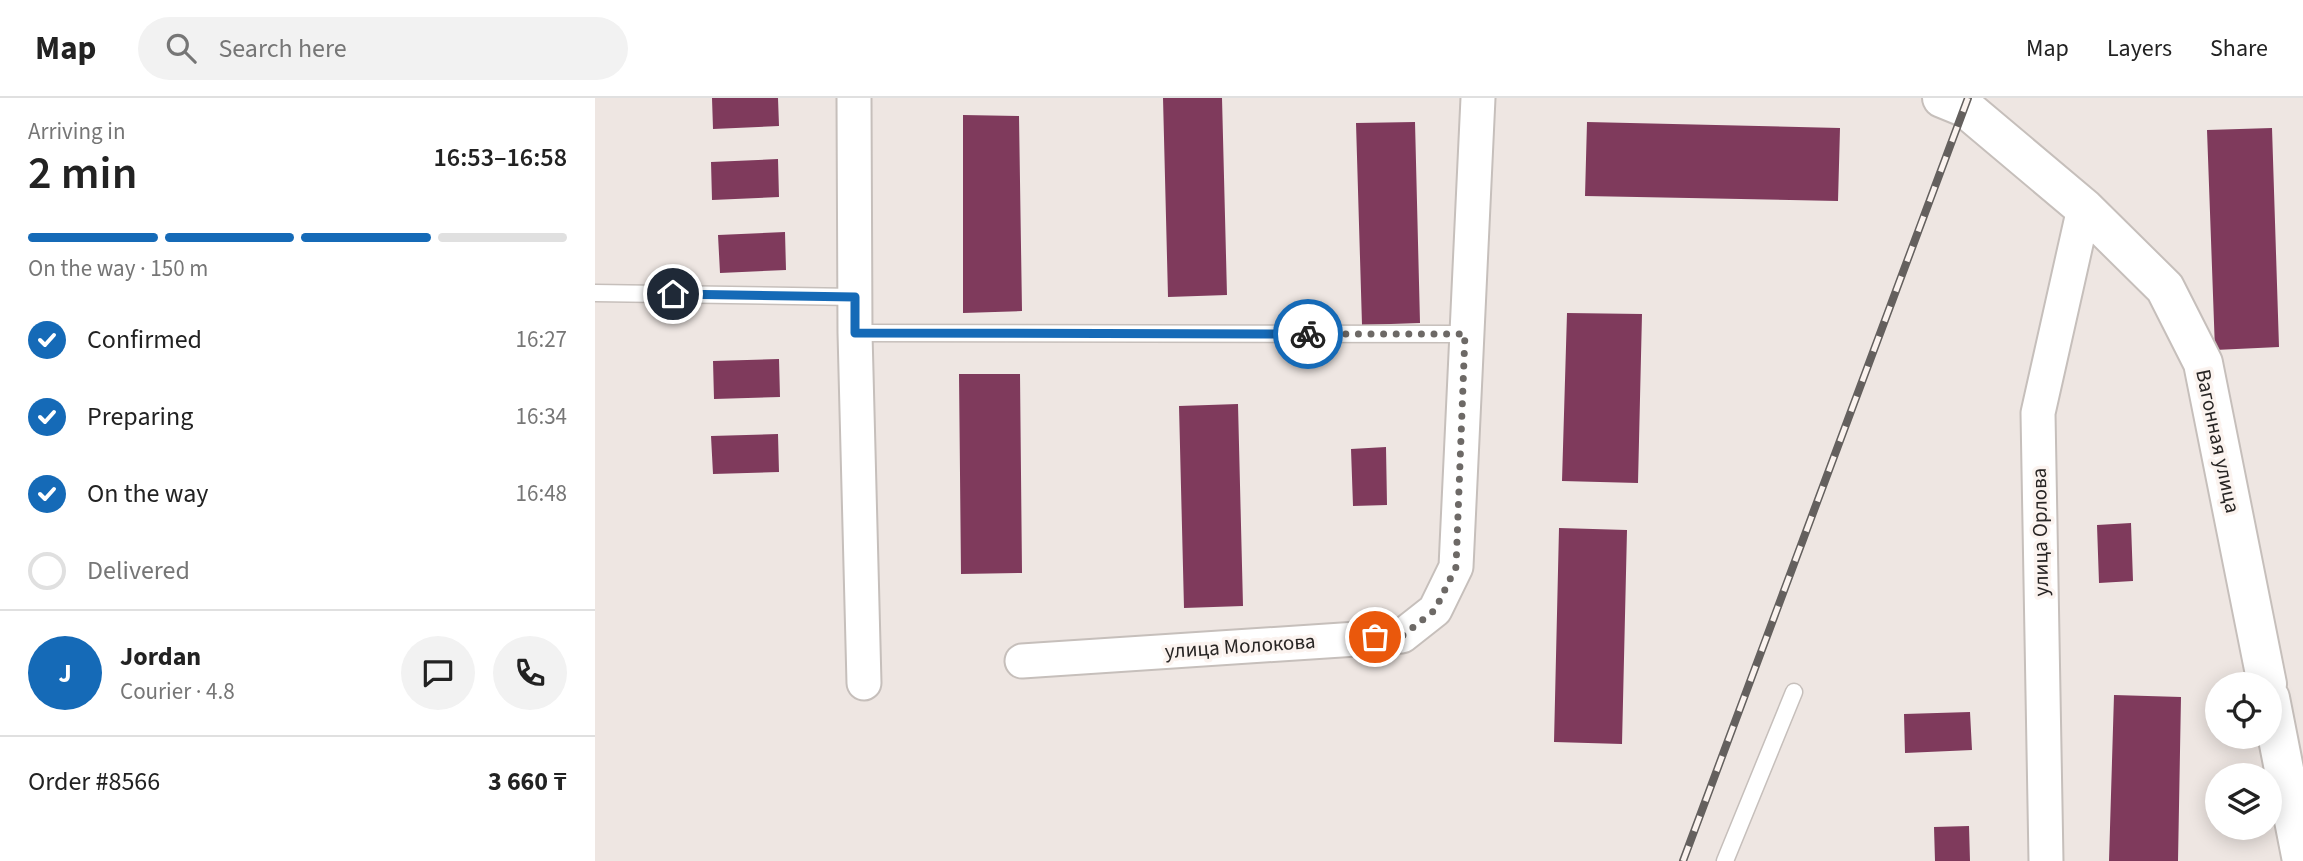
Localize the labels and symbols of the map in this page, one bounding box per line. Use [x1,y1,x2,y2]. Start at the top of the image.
pin [643,264,703,324]
courier [1273,299,1343,369]
street label: Вагонная улица [2188,366,2248,516]
street label: улица Орлова [2024,467,2056,597]
pin [1345,607,1405,667]
street label: улица Молокова [1164,626,1316,666]

